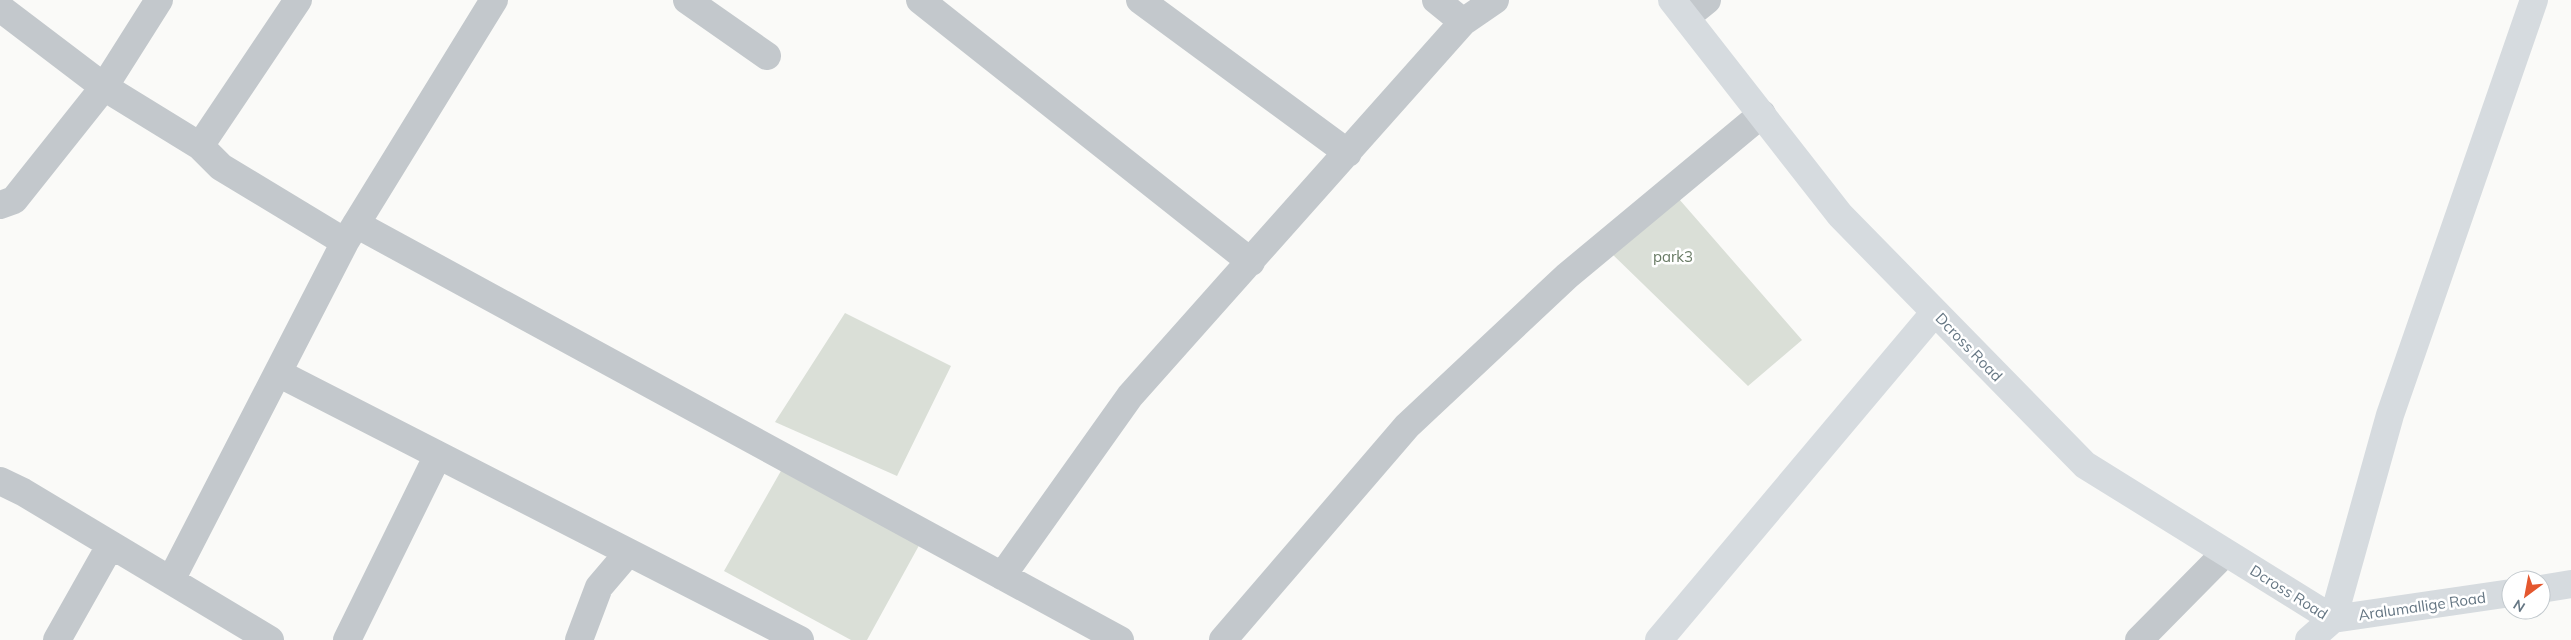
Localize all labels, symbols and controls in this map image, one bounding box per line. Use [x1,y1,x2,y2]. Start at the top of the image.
park label: park3 [1653,247,1693,266]
street label: Dcross Road [1932,309,2006,385]
street label: Dcross Road [2247,561,2331,623]
north arrow [2501,570,2551,620]
street label: Aralumallige Road [2357,588,2487,624]
text: N [2510,596,2528,616]

